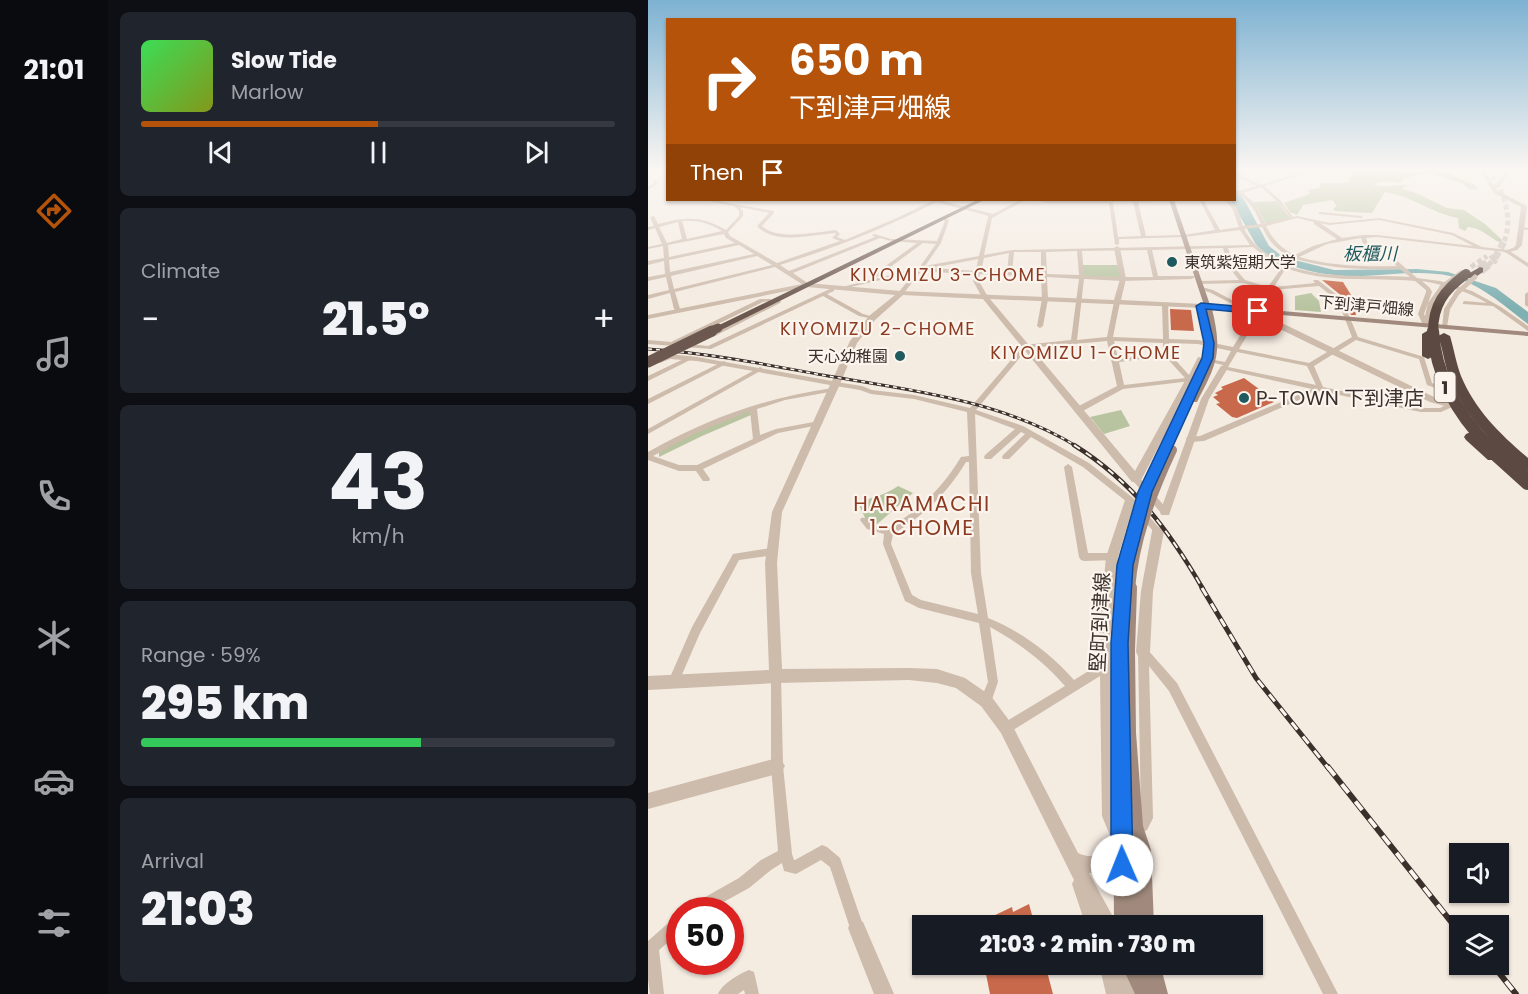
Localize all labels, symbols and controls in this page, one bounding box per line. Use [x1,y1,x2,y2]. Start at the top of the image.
text: 650 m [789,31,924,90]
icon: right [690,42,768,120]
text: Slow Tide [231,45,337,76]
text: 21:01 [24,51,85,88]
text: Marlow [231,78,303,106]
text: 下到津戸畑線 [789,89,951,126]
icon: previous [204,136,237,169]
icon: pause [362,136,395,169]
icon: next [520,136,553,169]
icon: arrive [756,156,789,189]
text: Then [690,157,744,188]
icon: directions [33,190,75,232]
water label: 板櫃川 [1343,241,1399,266]
place label: 東筑紫短期大学 [1184,251,1296,274]
marker: 東筑紫短期大学 [1165,255,1179,269]
text: Climate [141,257,220,285]
district label: KIYOMIZU 3-CHOME [850,262,1046,287]
pin [1232,285,1283,336]
text: 21.5° [322,288,430,351]
street label: 下到津戸畑線 [1317,290,1415,322]
icon: arrive [1241,294,1274,327]
text: − [141,296,159,343]
text: + [592,296,615,343]
district label: KIYOMIZU 2-CHOME [780,316,976,341]
icon: music [33,333,75,375]
district label: KIYOMIZU 1-CHOME [990,340,1182,365]
place label: 天心幼稚園 [808,345,888,368]
marker: 天心幼稚園 [893,349,907,363]
road number: 1 [1434,372,1456,402]
place label: P-TOWN 下到津店 [1256,384,1424,412]
marker: P-TOWN 下到津店 [1237,391,1251,405]
text: 43 [328,427,428,536]
icon: phone [33,475,75,517]
district label: HARAMACHI 1-CHOME [853,489,991,542]
text: km/h [351,522,405,550]
street label: 堅町到津線 [1083,571,1117,673]
icon: climate [33,617,75,659]
text: Range · 59% [141,641,261,669]
text: 295 km [141,672,309,735]
icon: car [33,760,75,802]
position arrow [1090,833,1154,897]
map controls [1449,843,1509,975]
button: sound [1449,843,1509,903]
text: Arrival [141,847,204,875]
text: 21:03 [141,878,255,941]
speed limit sign: 50 [666,897,744,975]
icon: filters [33,902,75,944]
button: layers [1449,915,1509,975]
text: 21:03 · 2 min · 730 m [980,929,1195,960]

